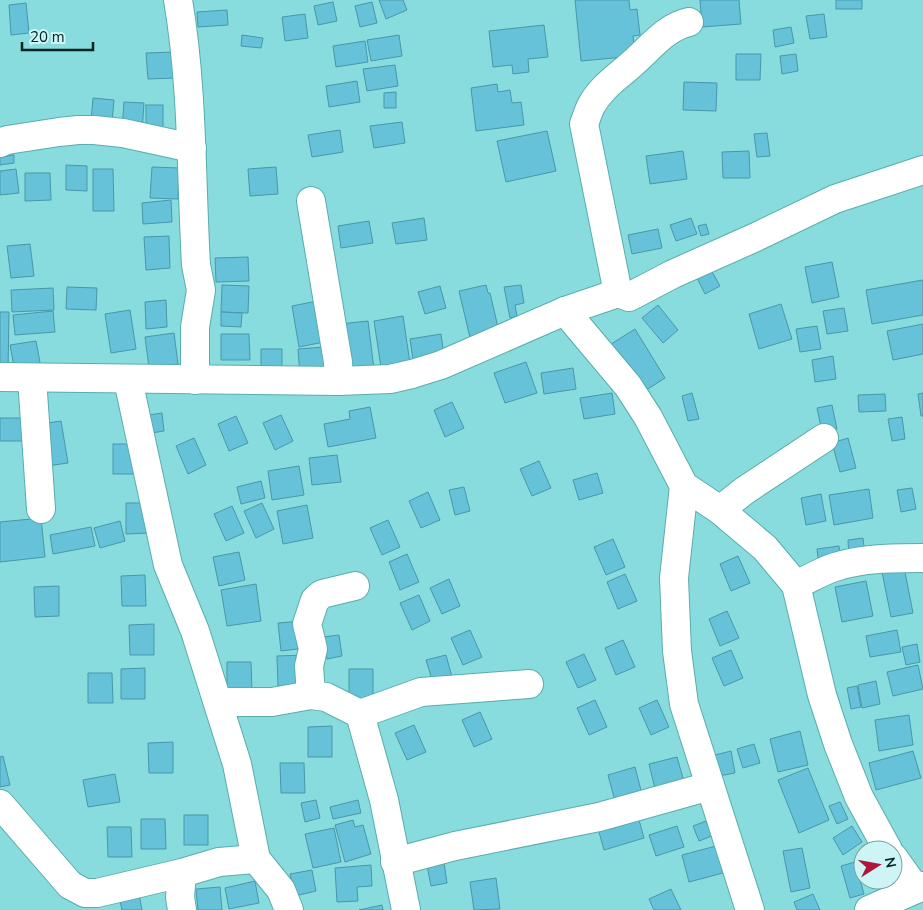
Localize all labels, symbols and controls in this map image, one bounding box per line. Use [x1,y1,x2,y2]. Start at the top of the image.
scale bar [22,20,94,52]
text: 20 m [30,27,65,47]
north arrow [853,840,903,890]
text: N [880,856,901,870]

